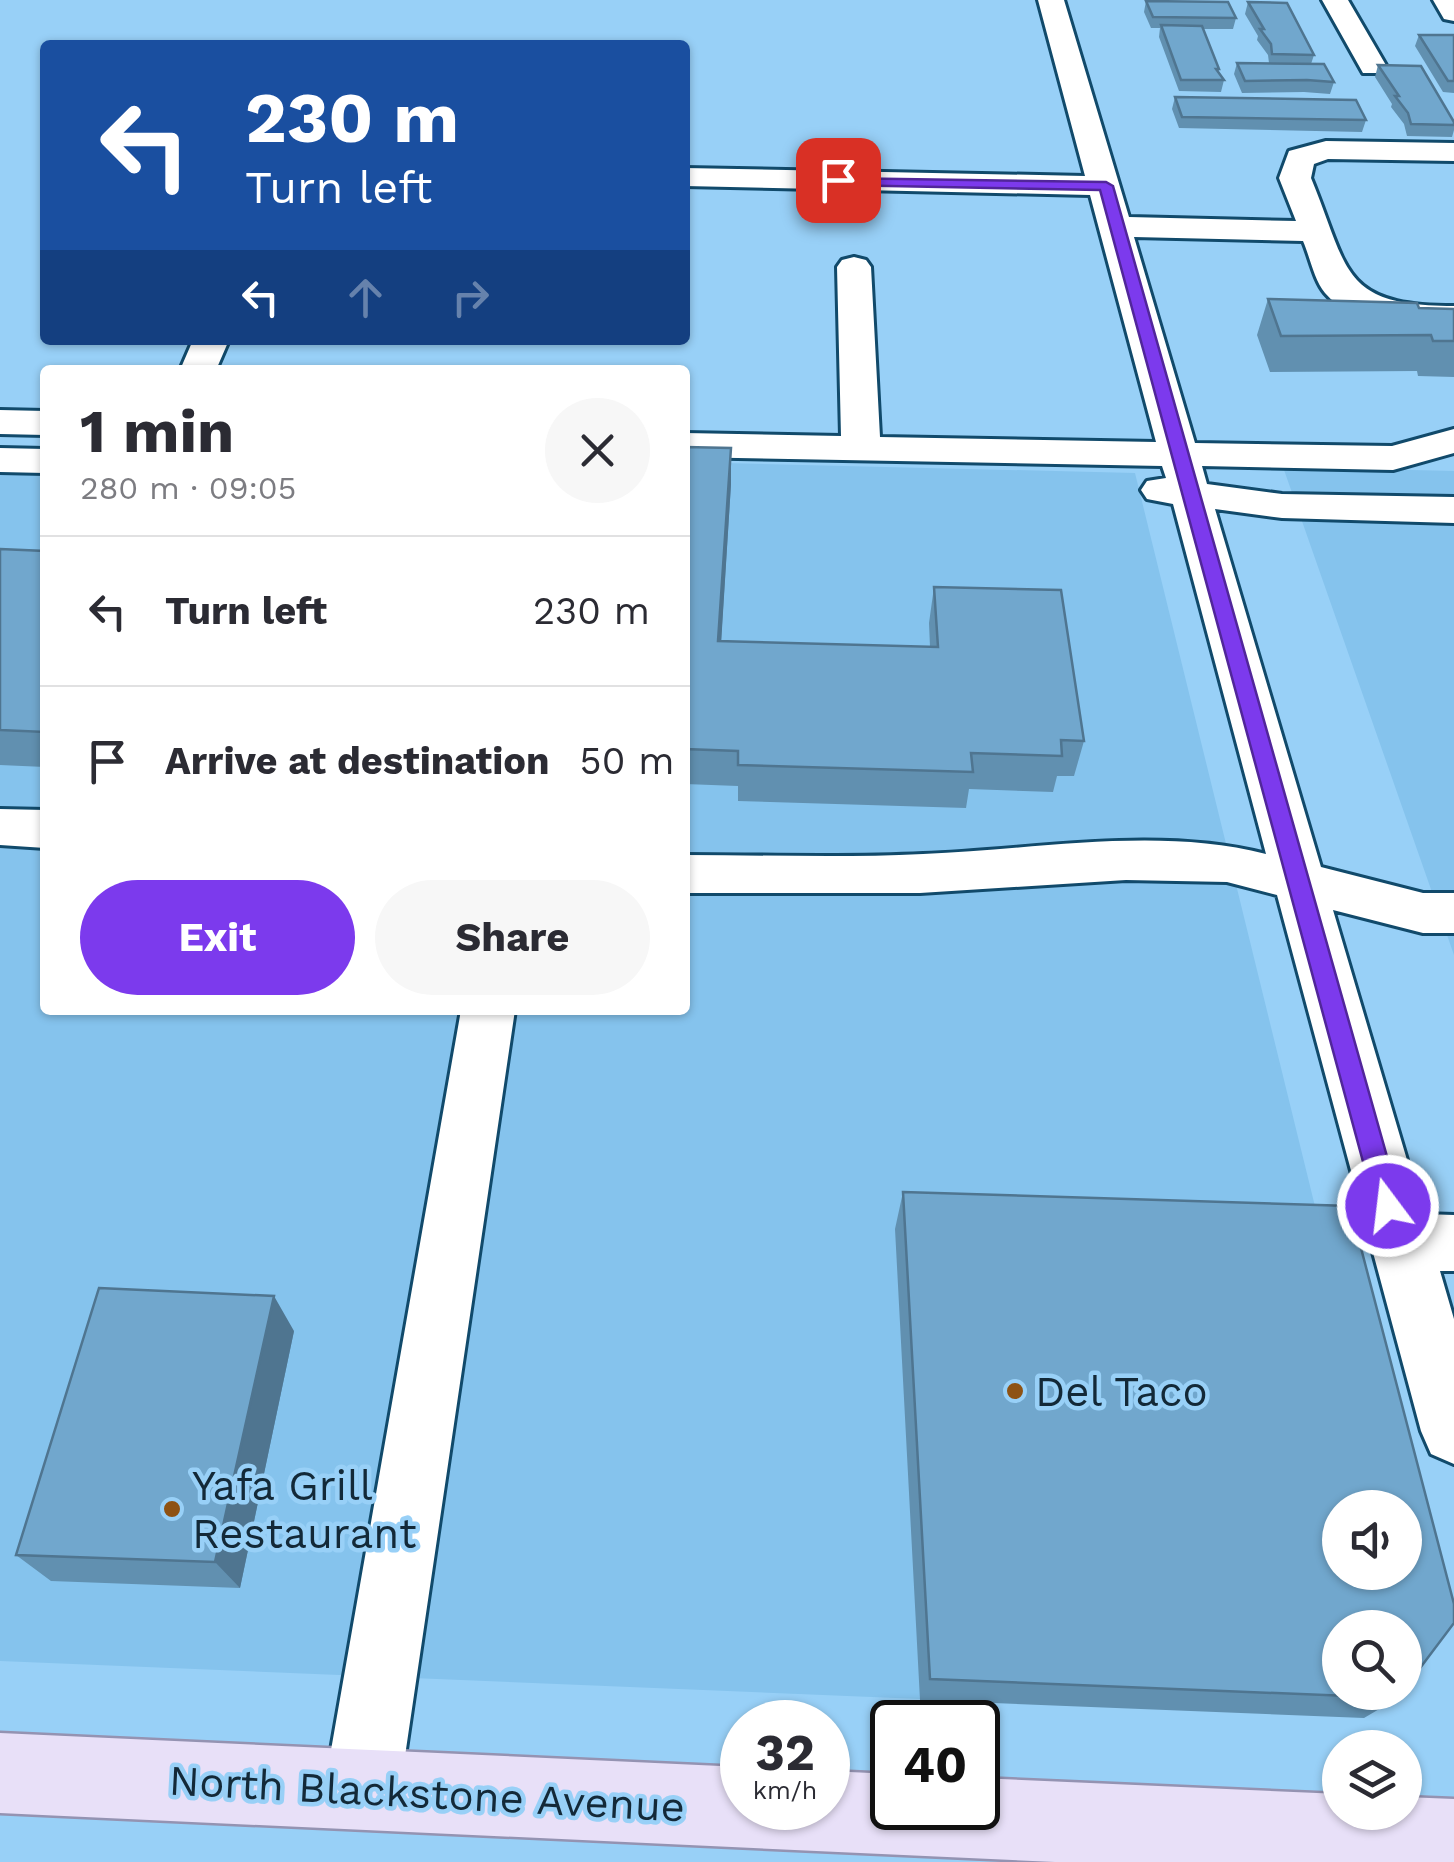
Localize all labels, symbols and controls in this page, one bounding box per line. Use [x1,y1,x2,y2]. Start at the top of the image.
text: 230 m [245,77,459,159]
icon: left [80,80,210,210]
pin [796,138,881,223]
icon: arrive [811,153,866,208]
text: Turn left [245,161,432,214]
icon: left [233,270,288,325]
icon: ahead [338,270,393,325]
icon: right [443,270,498,325]
text: 1 min [80,396,234,467]
button: close [545,398,650,503]
text: 280 m · 09:05 [80,469,296,507]
icon: left [80,584,135,639]
text: Turn left [165,589,327,633]
text: 230 m [533,589,650,633]
icon: arrive [80,734,135,789]
text: Arrive at destination [165,739,550,783]
text: 50 m [580,739,675,783]
button: Exit [80,880,355,995]
button: Share [375,880,650,995]
position arrow [1336,1154,1440,1258]
place label: Del Taco [1035,1367,1208,1416]
marker: Del Taco [1004,1380,1026,1402]
place label: Yafa Grill Restaurant [192,1461,417,1558]
map controls [1322,1490,1422,1830]
button: sound [1322,1490,1422,1590]
marker: Yafa Grill Restaurant [161,1498,183,1520]
button: search [1322,1610,1422,1710]
speed limit sign: 40 [870,1700,1000,1830]
text: 32 [755,1723,815,1782]
button: layers [1322,1730,1422,1830]
street label: North Blackstone Avenue [168,1756,686,1831]
text: km/h [753,1776,817,1805]

